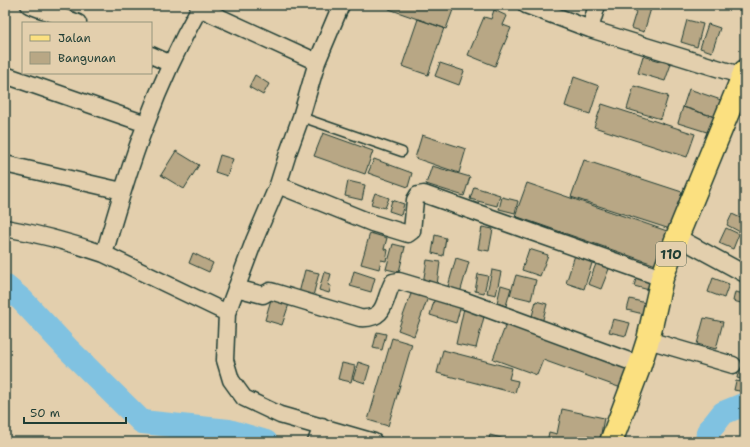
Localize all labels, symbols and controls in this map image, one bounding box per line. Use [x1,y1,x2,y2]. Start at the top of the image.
legend [22,22,152,74]
text: Jalan [58,30,91,46]
text: Bangunan [58,50,116,66]
road number: 110 [656,242,686,266]
scale bar [24,399,126,425]
text: 50 m [30,405,60,421]

